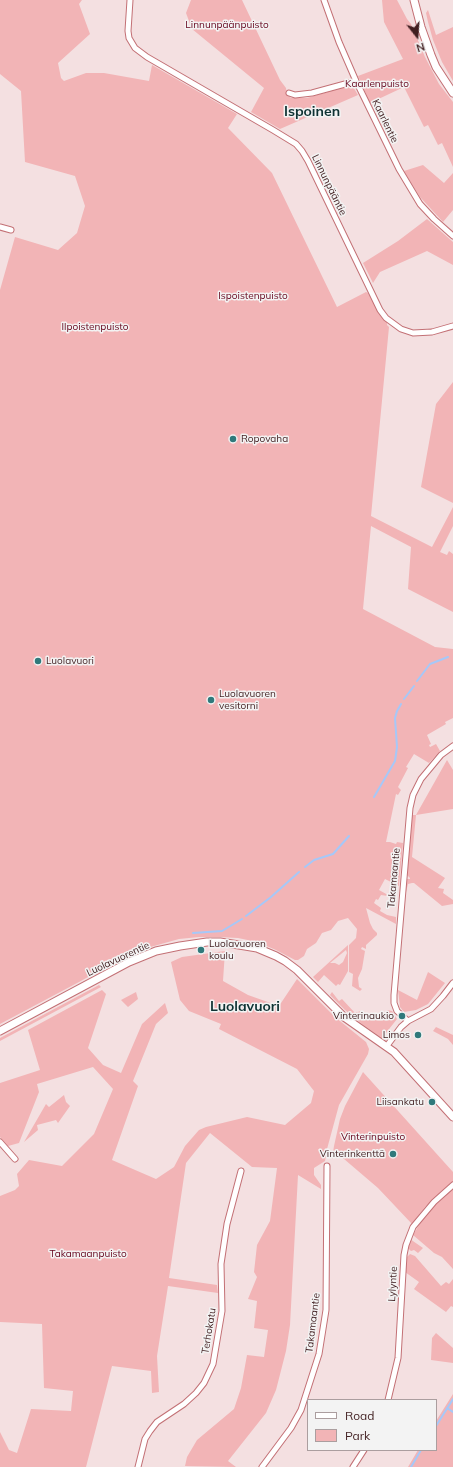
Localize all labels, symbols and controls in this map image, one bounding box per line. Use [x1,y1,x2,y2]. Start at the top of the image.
north arrow [397,16,437,56]
park label: Linnunpäänpuisto [185,19,269,31]
text: N [414,40,427,55]
park label: Kaarlenpuisto [345,78,409,90]
street label: Kaarlentie [369,97,401,145]
district label: Ispoinen [284,104,340,120]
street label: Linnunpääntie [309,153,349,217]
park label: Ispoistenpuisto [218,290,288,302]
park label: Ilpoistenpuisto [62,321,128,333]
place label: Ropovaha [241,433,288,445]
marker: Ropovaha [228,434,238,444]
place label: Luolavuori [46,655,94,667]
marker: Luolavuori [33,656,43,666]
place label: Luolavuoren vesitorni [219,688,276,712]
marker: Luolavuoren vesitorni [206,695,216,705]
street label: Takamaantie [385,847,403,909]
place label: Luolavuoren koulu [209,938,266,962]
street label: Luolavuorentie [85,939,151,979]
marker: Luolavuoren koulu [196,945,206,955]
district label: Luolavuori [210,999,280,1015]
place label: Vinterinaukio [333,1010,394,1022]
marker: Vinterinaukio [397,1011,407,1021]
place label: Limos [383,1029,410,1041]
marker: Limos [413,1030,423,1040]
place label: Liisankatu [377,1096,424,1108]
marker: Liisankatu [427,1097,437,1107]
park label: Vinterinpuisto [341,1131,405,1143]
place label: Vinterinkenttä [320,1148,385,1160]
marker: Vinterinkenttä [388,1149,398,1159]
park label: Takamaanpuisto [49,1248,127,1260]
street label: Lylyntie [386,1266,400,1302]
street label: Takamaantie [303,1292,323,1354]
street label: Terhokatu [199,1307,219,1355]
legend [307,1399,437,1451]
text: Road [345,1408,374,1423]
text: Park [345,1428,370,1443]

